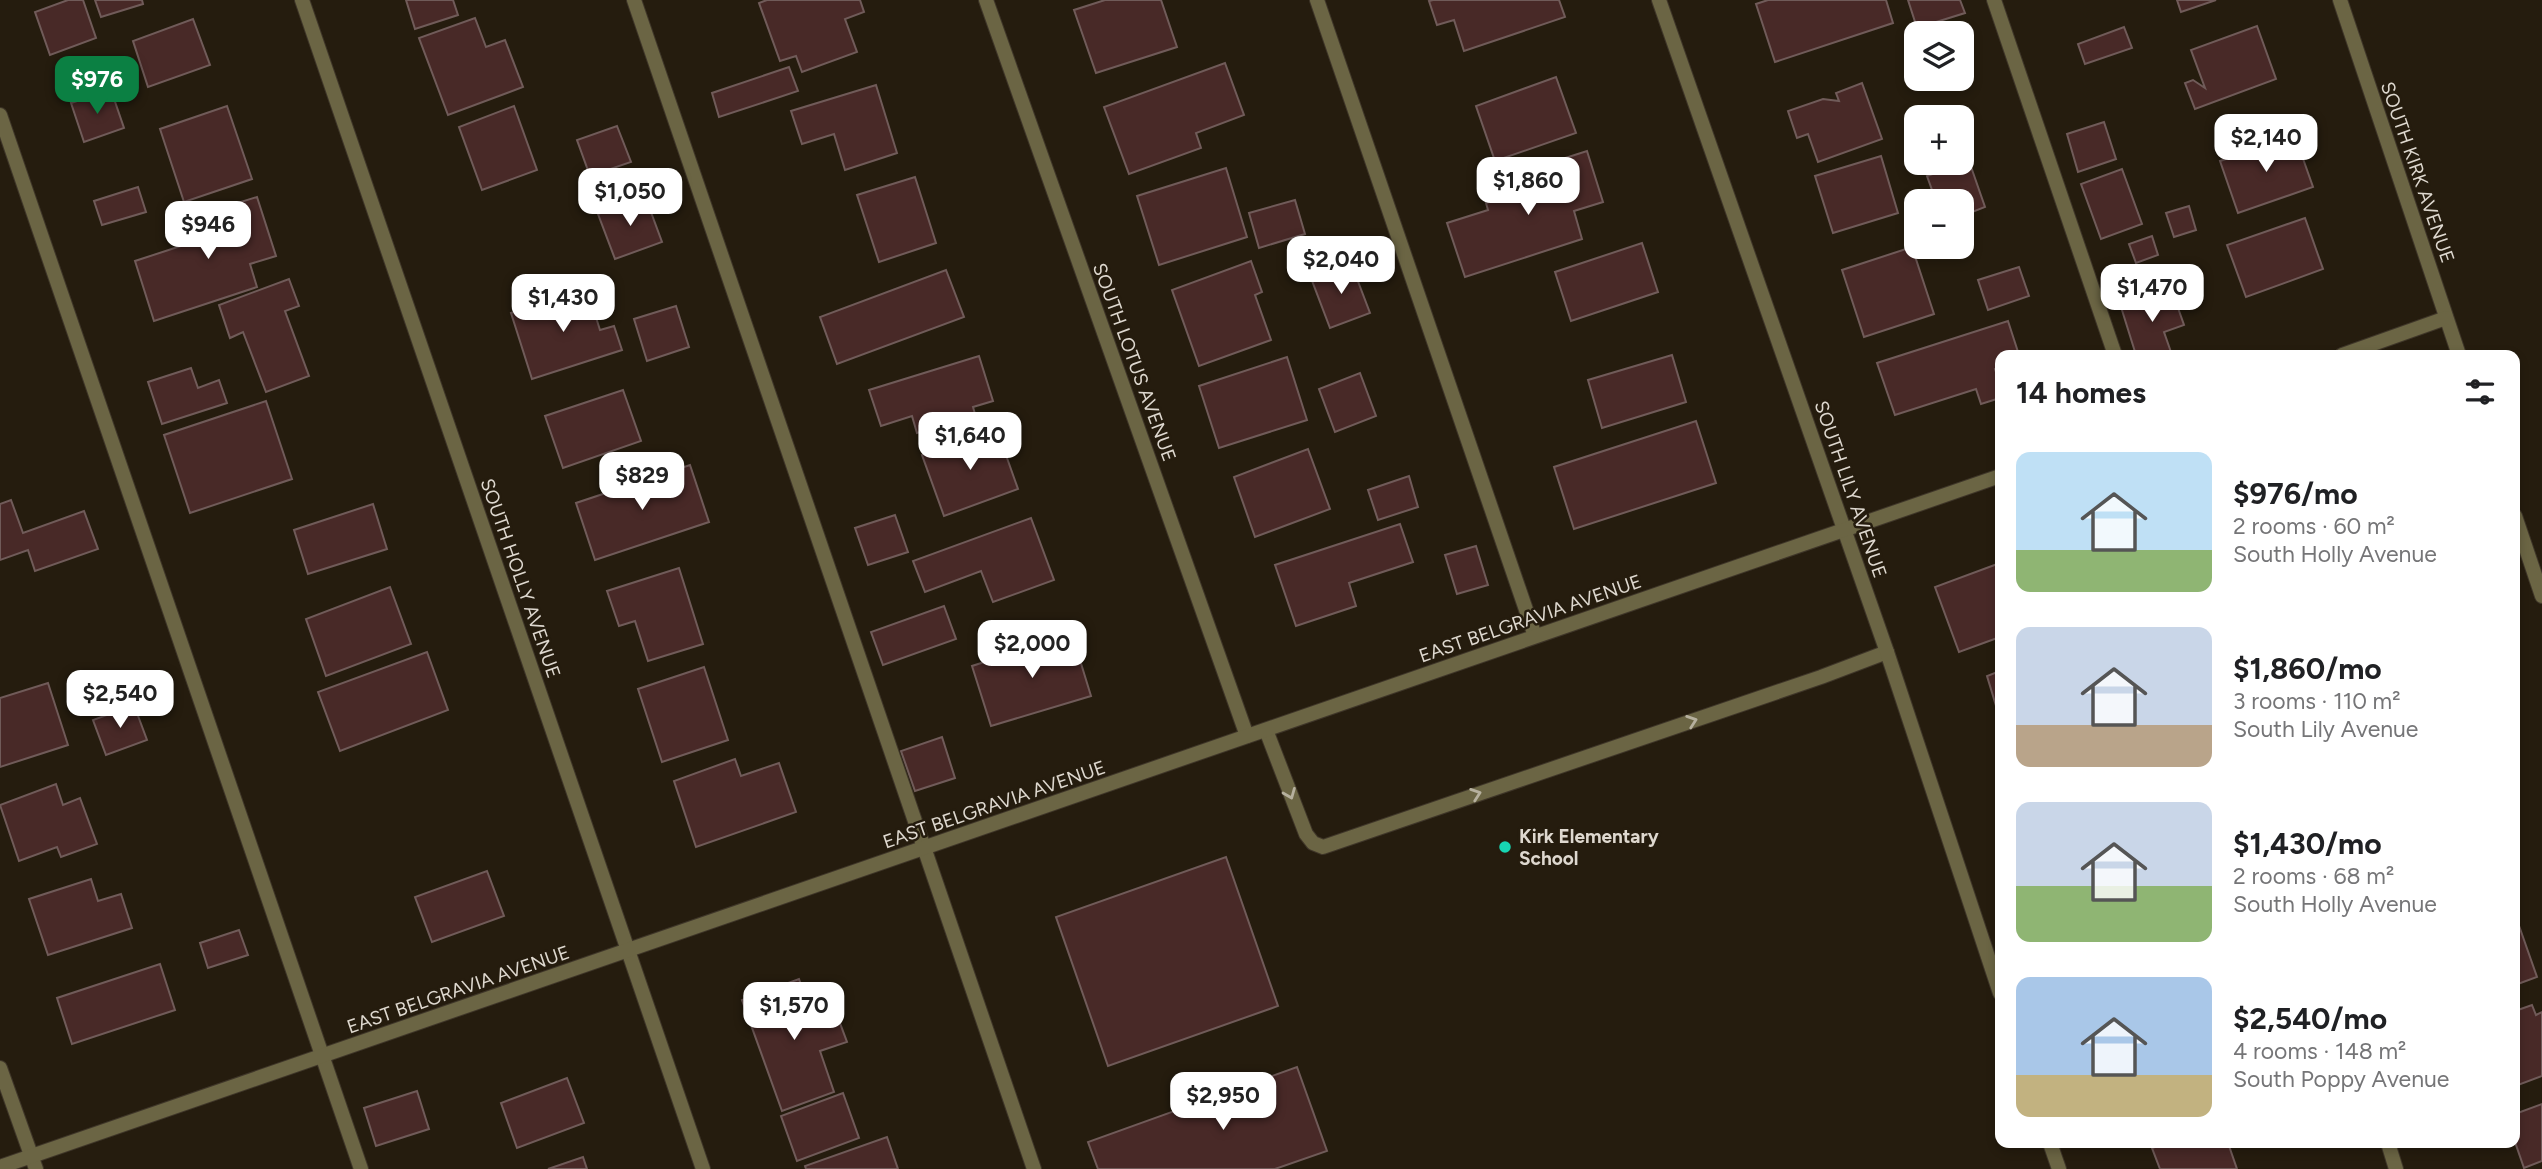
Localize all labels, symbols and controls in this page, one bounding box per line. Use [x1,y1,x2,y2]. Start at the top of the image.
map controls [1904,21,1974,259]
button: layers [1904,21,1974,91]
pin: $976 [56,57,138,116]
text: $976 [71,65,123,93]
street label: SOUTH KIRK AVENUE [2376,79,2459,266]
button: + [1904,105,1974,175]
pin: $2,140 [2209,114,2323,174]
text: $2,140 [2230,123,2302,151]
pin: $1,860 [1471,158,1585,217]
text: $1,860 [1493,166,1563,194]
pin: $1,050 [573,168,687,228]
text: $1,050 [594,177,666,205]
button: − [1904,189,1974,259]
pin: $946 [167,202,249,261]
text: $946 [181,210,235,238]
pin: $2,040 [1284,236,1398,296]
text: $2,040 [1303,245,1379,273]
street label: SOUTH LOTUS AVENUE [1088,260,1181,464]
pin: $1,470 [2095,264,2209,324]
text: $1,470 [2117,273,2187,301]
pin: $1,430 [506,274,620,334]
text: $1,430 [528,283,598,311]
icon: filters [2461,373,2499,411]
text: 14 homes [2016,374,2146,411]
street label: SOUTH LILY AVENUE [1809,398,1892,581]
pin: $1,640 [913,412,1027,472]
text: $1,640 [934,421,1006,449]
pin: $829 [601,452,683,512]
text: $829 [615,461,669,489]
street label: SOUTH HOLLY AVENUE [476,475,566,681]
text: $976/mo [2233,475,2358,512]
icon: home [2072,480,2156,564]
text: 2 rooms · 60 m² [2233,512,2395,540]
text: South Holly Avenue [2233,540,2437,568]
street label: EAST BELGRAVIA AVENUE [1416,570,1644,667]
pin: $2,000 [975,620,1089,680]
text: $2,000 [994,629,1070,657]
text: $1,860/mo [2233,650,2382,687]
icon: home [2072,655,2156,739]
pin: $2,540 [63,670,177,730]
text: $2,540 [83,679,157,707]
text: 3 rooms · 110 m² [2233,687,2400,715]
one-way arrow [1685,715,1697,729]
text: South Lily Avenue [2233,715,2418,743]
street label: EAST BELGRAVIA AVENUE [880,756,1108,853]
one-way arrow [1281,787,1295,799]
one-way arrow [1470,788,1482,802]
place label: Kirk Elementary School [1519,825,1659,870]
text: $1,430/mo [2233,825,2382,862]
icon: home [2072,830,2156,914]
marker: Kirk Elementary School [1497,839,1513,855]
text: 2 rooms · 68 m² [2233,862,2394,890]
text: South Holly Avenue [2233,890,2437,918]
street label: EAST BELGRAVIA AVENUE [344,941,572,1038]
pin: $1,570 [737,982,851,1042]
text: $1,570 [759,991,829,1019]
text: $2,540/mo [2233,1000,2387,1037]
icon: home [2072,1005,2156,1089]
text: 4 rooms · 148 m² [2233,1037,2406,1065]
text: South Poppy Avenue [2233,1065,2449,1093]
pin: $2,950 [1166,1072,1280,1132]
text: $2,950 [1186,1081,1260,1109]

